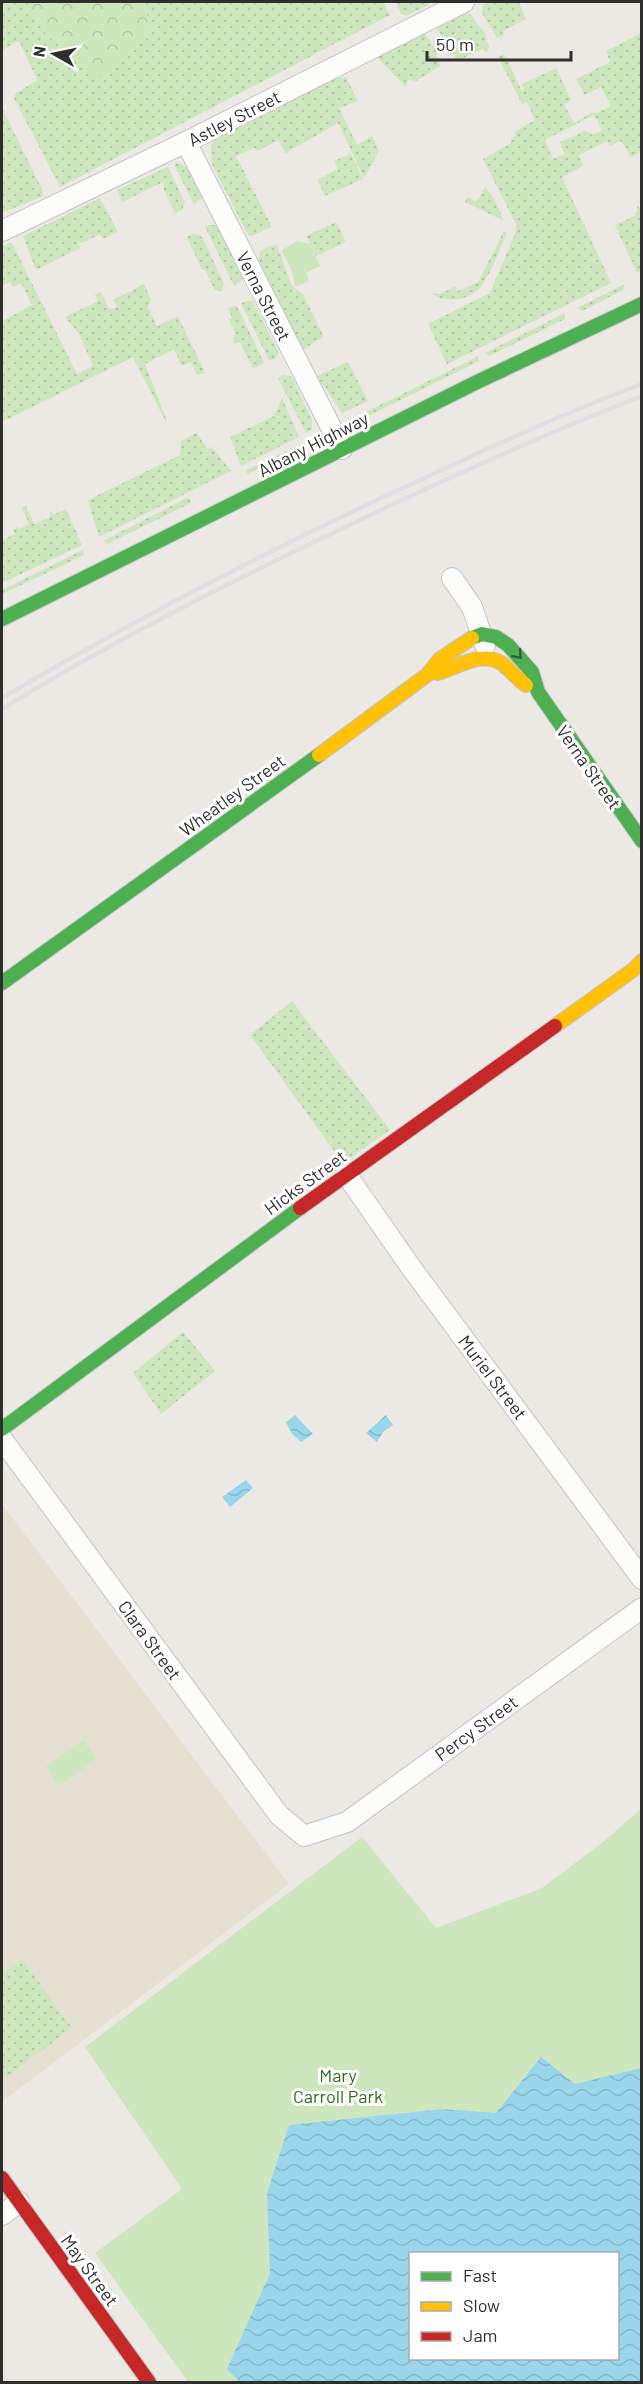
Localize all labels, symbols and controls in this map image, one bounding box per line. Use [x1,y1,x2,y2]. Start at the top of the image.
north arrow [24,24,84,84]
scale bar [427,24,571,62]
text: 50 m [436,33,474,55]
text: N [28,45,49,58]
street label: Astley Street [184,85,284,151]
street label: Verna Street [232,248,296,344]
street label: Albany Highway [254,407,372,481]
one-way arrow [511,648,522,659]
street label: Verna Street [552,721,626,813]
street label: Wheatley Street [175,749,289,841]
street label: Hicks Street [260,1145,350,1219]
street label: Muriel Street [454,1330,532,1424]
street label: Clara Street [114,1596,186,1684]
street label: Percy Street [430,1691,522,1765]
park label: Mary Carroll Park [293,2064,383,2107]
street label: May Street [57,2230,123,2310]
legend [409,2252,619,2360]
text: Fast [463,2264,497,2286]
text: Slow [463,2294,500,2316]
text: Jam [463,2324,497,2346]

